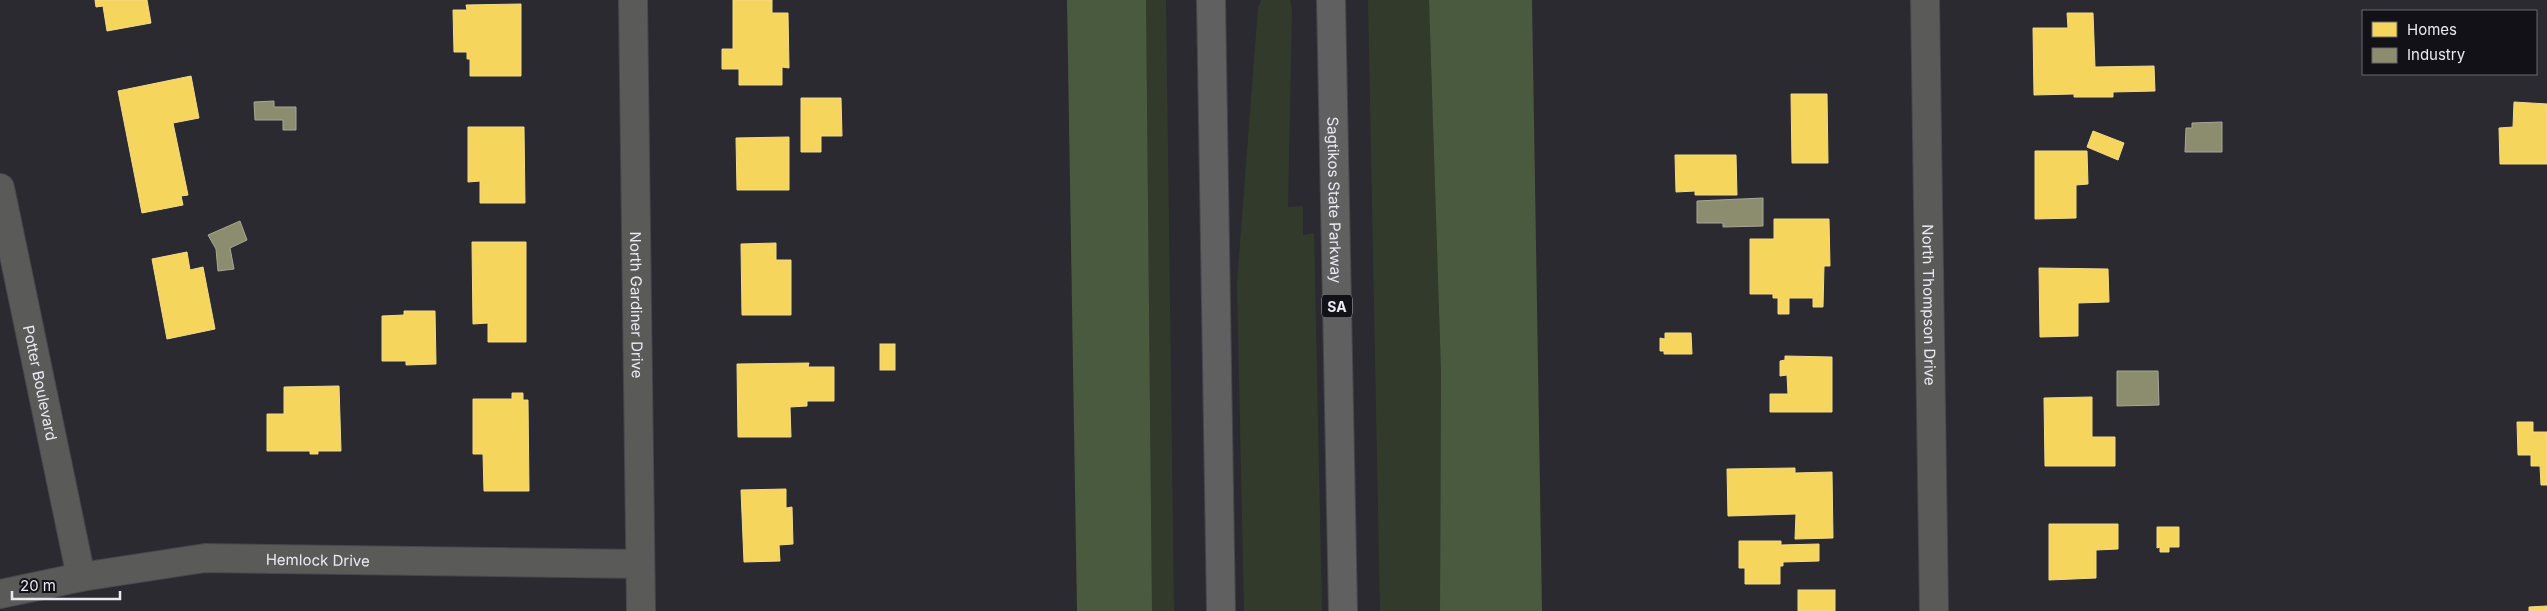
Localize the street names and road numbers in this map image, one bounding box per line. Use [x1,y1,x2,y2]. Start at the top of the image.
street label: Sagtikos State Parkway [1324,116,1346,284]
street label: North Thompson Drive [1919,224,1940,386]
street label: North Gardiner Drive [627,231,647,379]
road number: SA [1322,294,1352,318]
street label: Potter Boulevard [19,323,62,442]
street label: Hemlock Drive [266,549,370,570]

